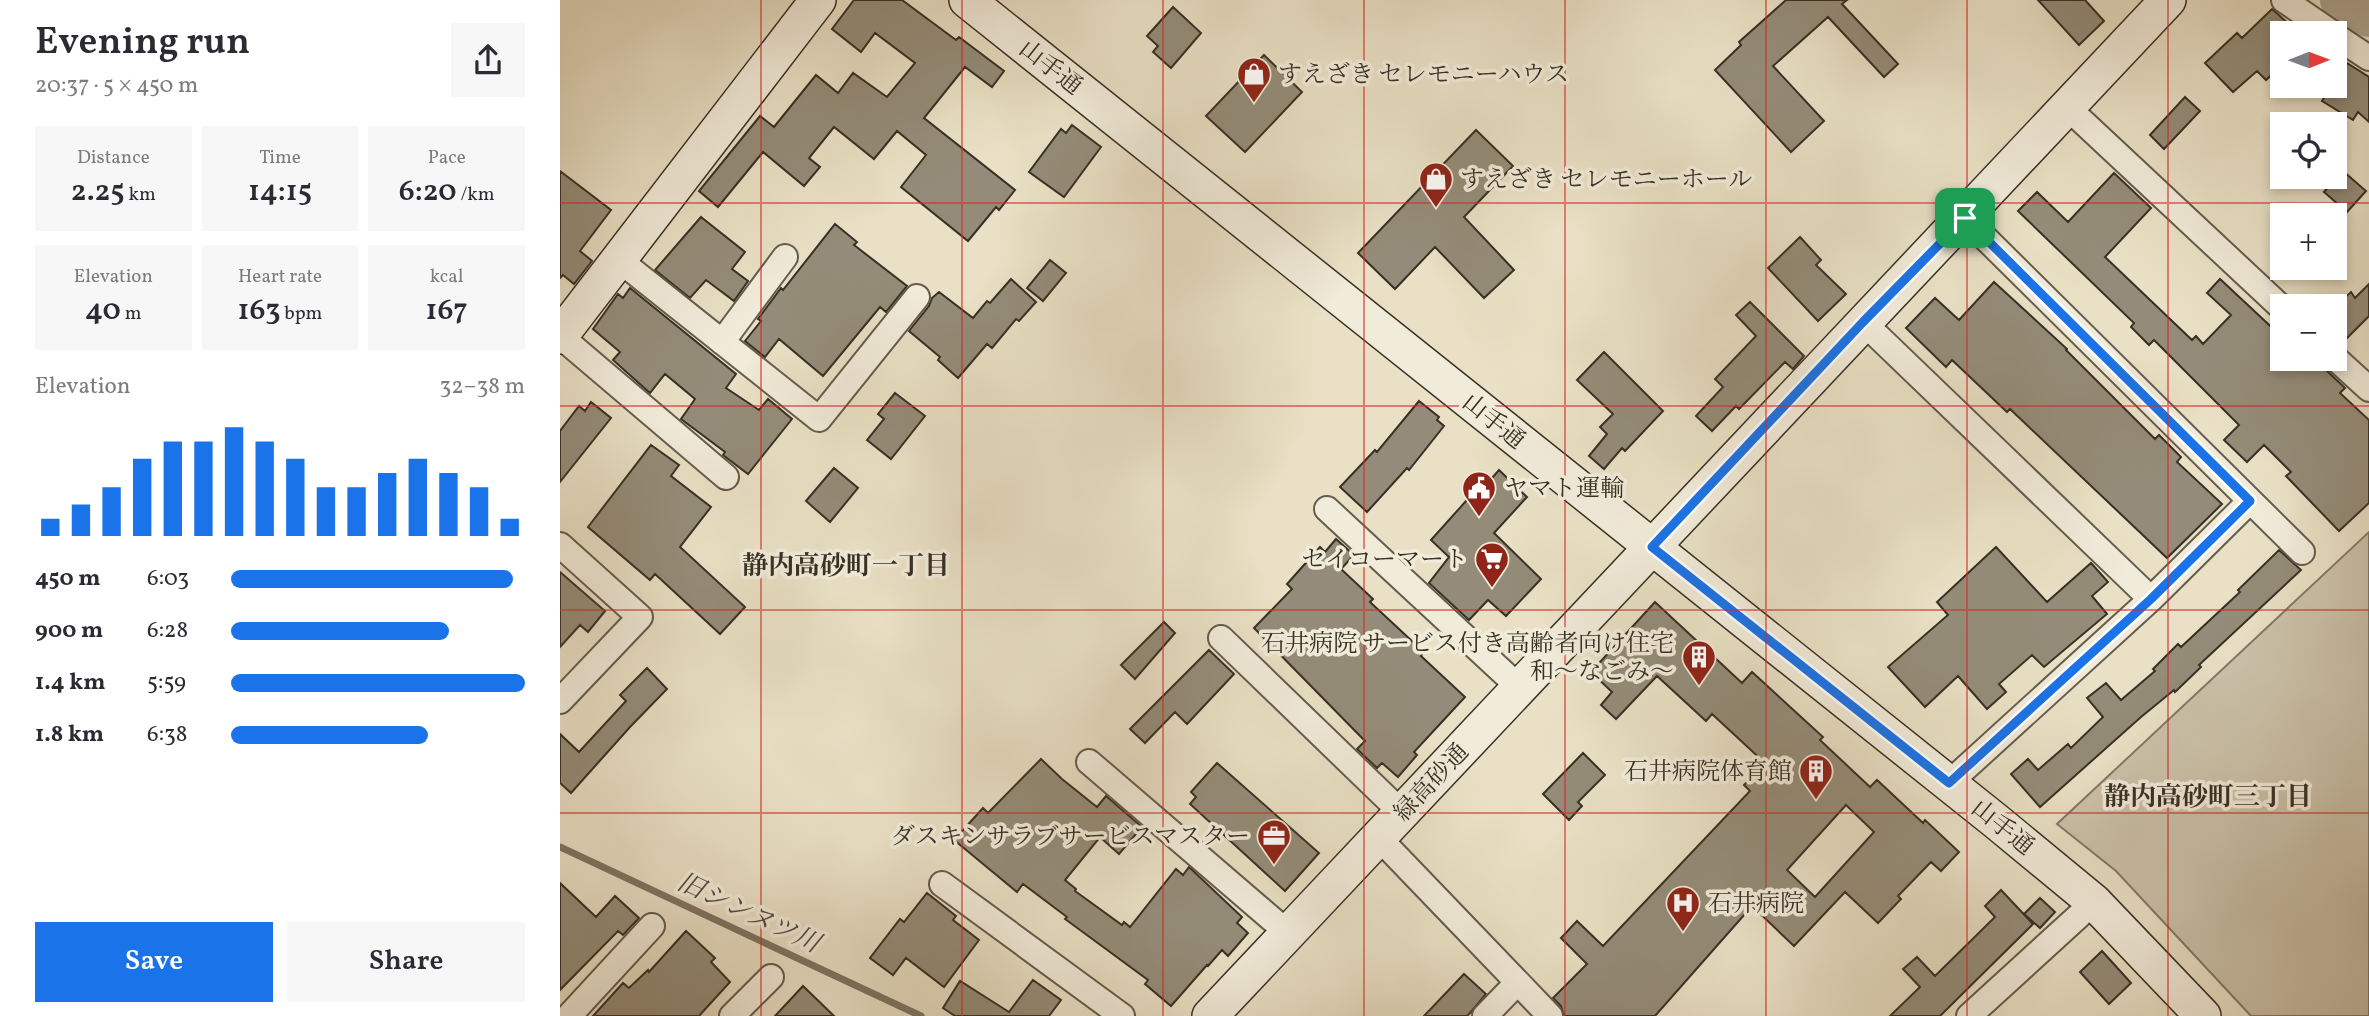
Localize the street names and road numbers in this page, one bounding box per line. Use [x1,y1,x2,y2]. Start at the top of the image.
street label: 山手通 [1011,33,1089,104]
street label: 山手通 [1454,387,1531,458]
street label: 緑高砂通 [1387,737,1478,830]
street label: 山手通 [1963,793,2040,864]

